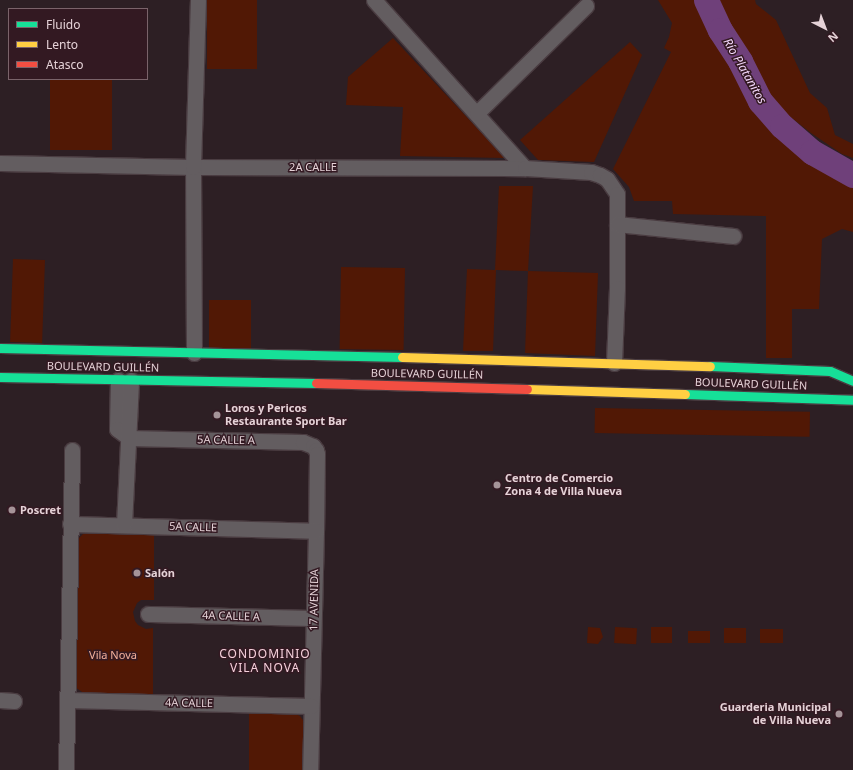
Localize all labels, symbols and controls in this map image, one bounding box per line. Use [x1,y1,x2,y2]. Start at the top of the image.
legend [8,8,148,80]
north arrow [805,8,845,48]
text: Fluido [46,16,80,33]
text: N [825,29,842,46]
text: Lento [46,36,78,53]
water label: Río Platanitos [720,36,770,106]
text: Atasco [46,56,84,73]
street label: 2A CALLE [289,160,337,174]
street label: BOULEVARD GUILLÉN [47,359,159,375]
street label: BOULEVARD GUILLÉN [371,366,483,382]
street label: BOULEVARD GUILLÉN [695,375,807,393]
place label: Loros y Pericos Restaurante Sport Bar [225,402,347,428]
marker: Loros y Pericos Restaurante Sport Bar [212,410,222,420]
street label: 5A CALLE A [197,433,255,447]
place label: Centro de Comercio Zona 4 de Villa Nueva [505,472,622,498]
marker: Centro de Comercio Zona 4 de Villa Nueva [492,480,502,490]
place label: Poscret [20,503,61,517]
marker: Poscret [7,505,17,515]
street label: 5A CALLE [169,520,217,534]
place label: Salón [145,566,175,580]
marker: Salón [132,568,142,578]
street label: 17 AVENIDA [307,569,321,631]
street label: 4A CALLE A [202,608,260,624]
district label: CONDOMINIO VILA NOVA [219,647,311,675]
park label: Vila Nova [89,648,137,662]
street label: 4A CALLE [165,696,213,710]
place label: Guarderia Municipal de Villa Nueva [720,701,831,727]
marker: Guarderia Municipal de Villa Nueva [834,709,844,719]

